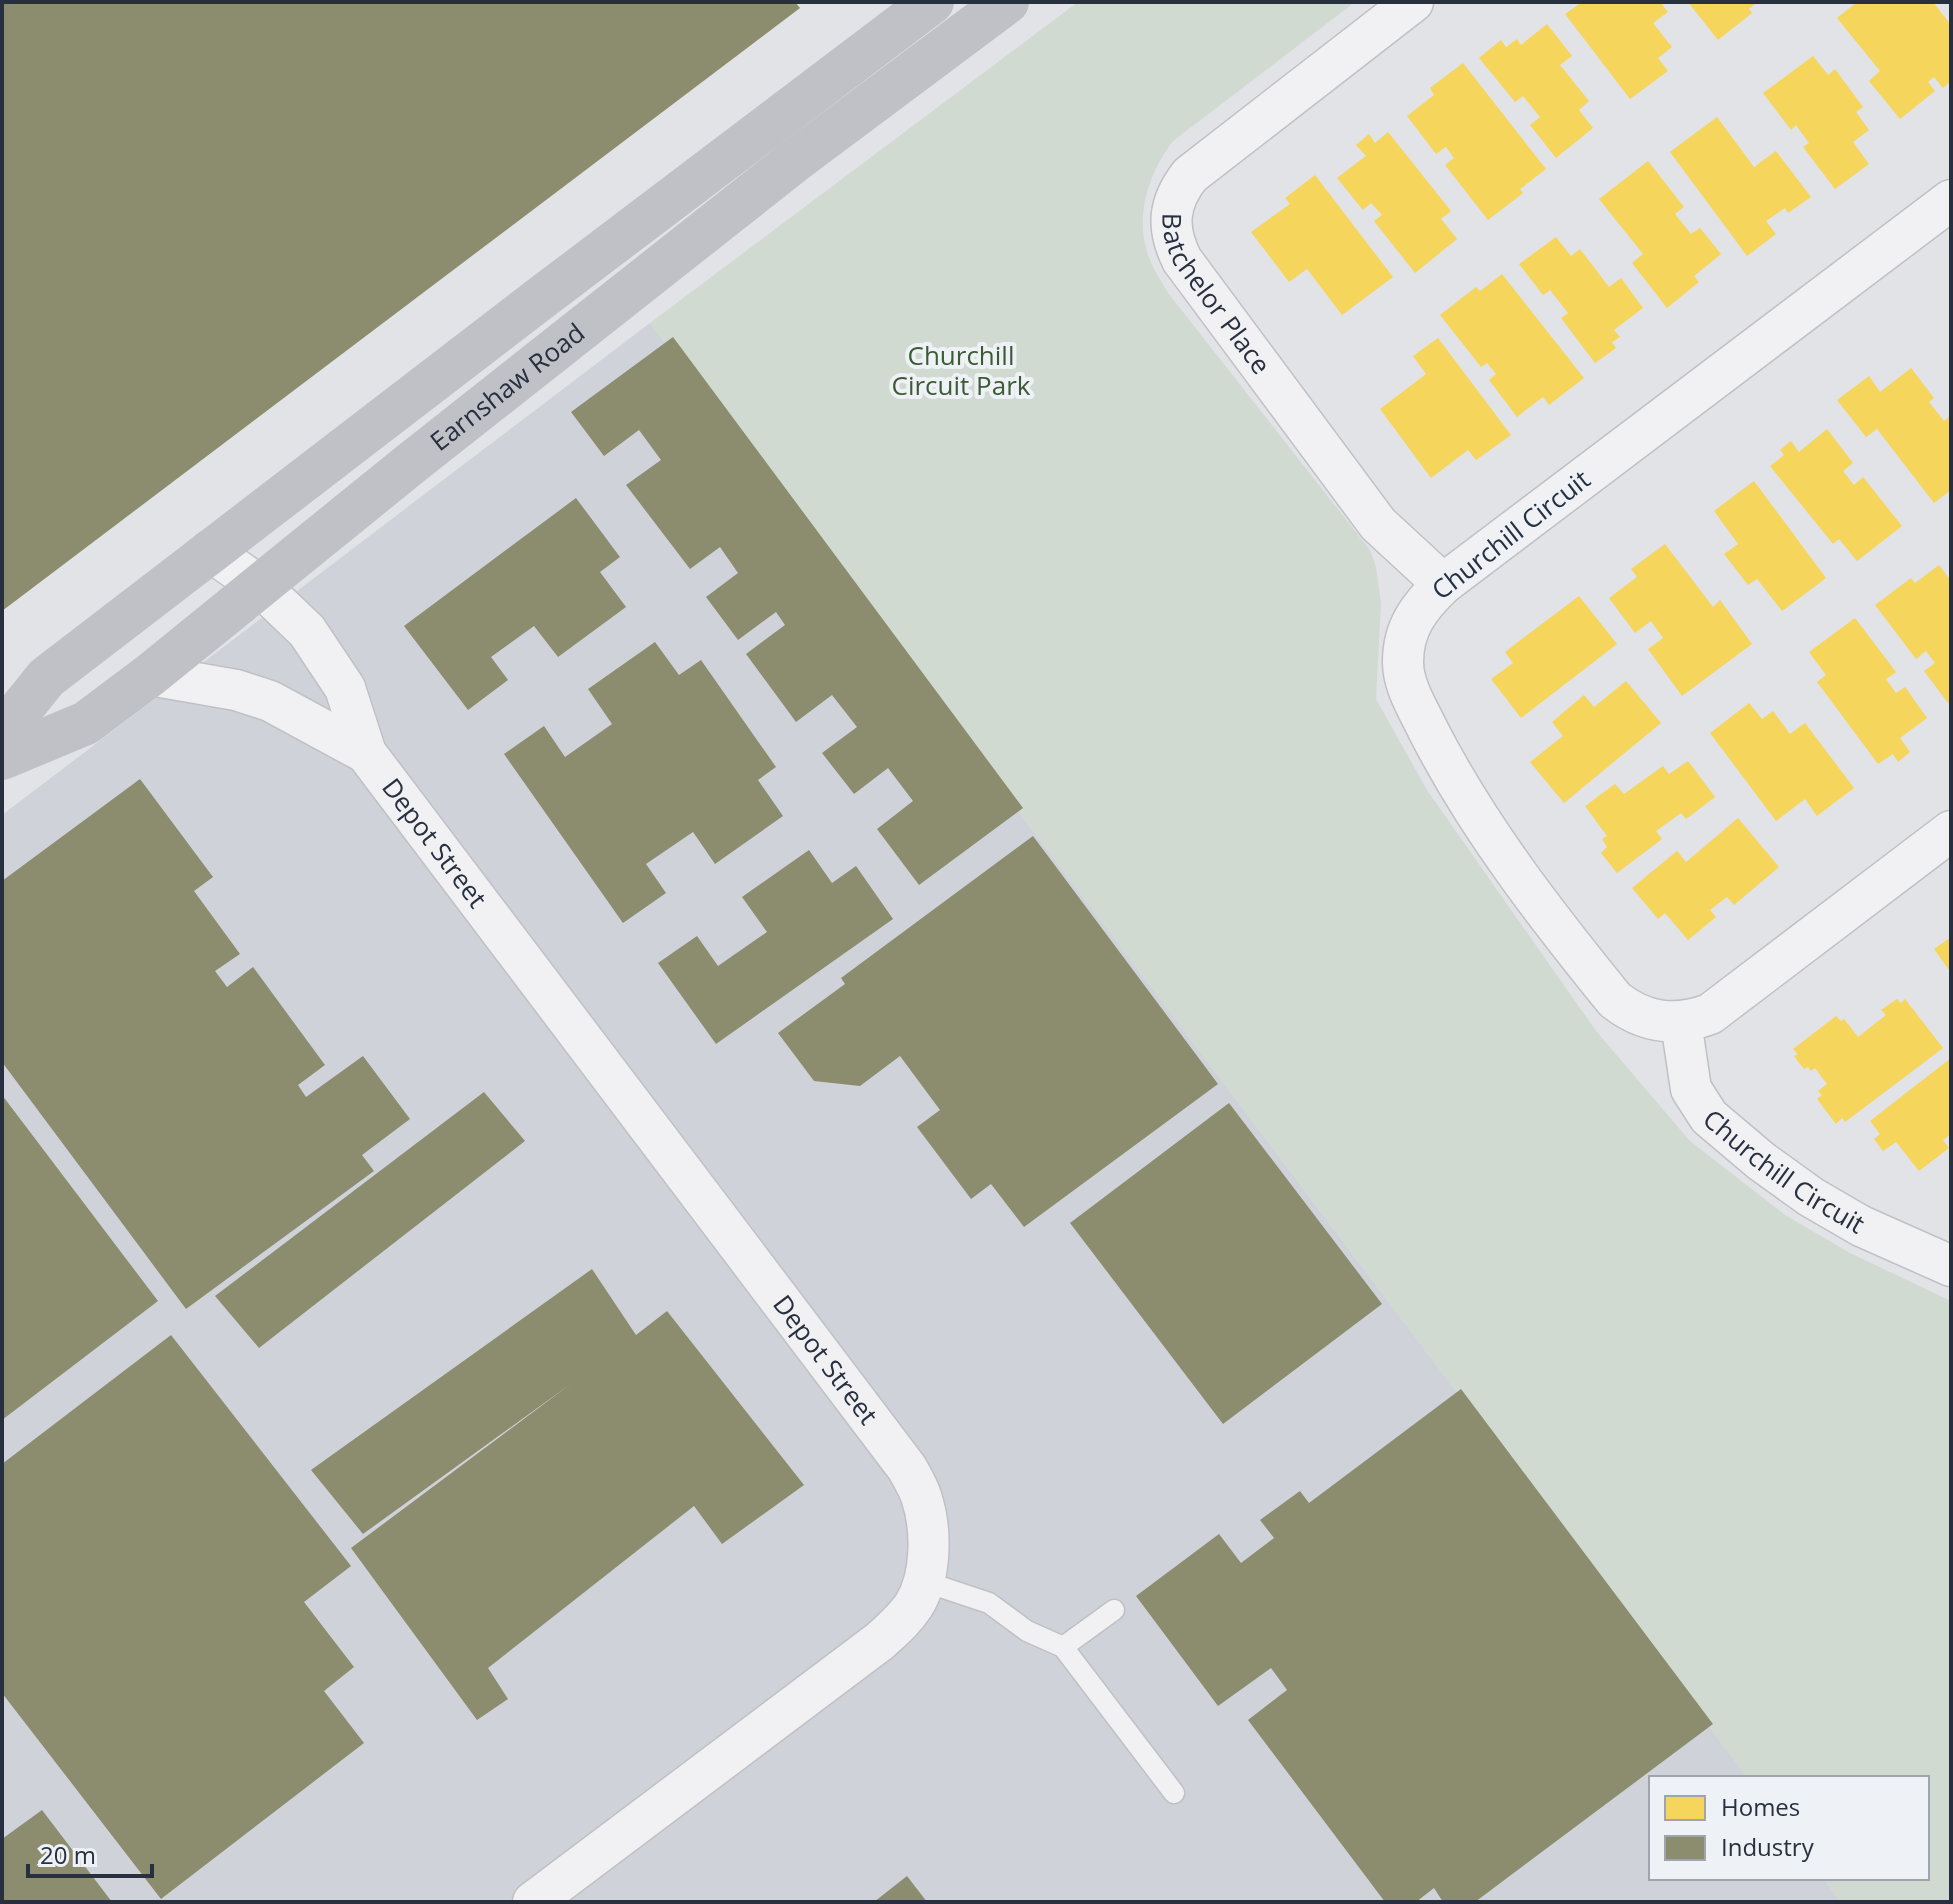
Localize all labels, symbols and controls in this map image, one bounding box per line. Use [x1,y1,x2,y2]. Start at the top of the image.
street label: Batchelor Place [1154,213,1280,381]
street label: Earnshaw Road [422,314,592,459]
park label: Churchill Circuit Park [892,337,1031,403]
street label: Churchill Circuit [1424,461,1597,607]
street label: Depot Street [374,770,496,915]
street label: Churchill Circuit [1696,1101,1872,1241]
street label: Depot Street [765,1287,887,1432]
legend [1649,1776,1929,1880]
text: Homes [1721,1790,1800,1823]
scale bar [28,1828,152,1878]
text: Industry [1721,1830,1815,1863]
text: 20 m [40,1838,96,1871]

